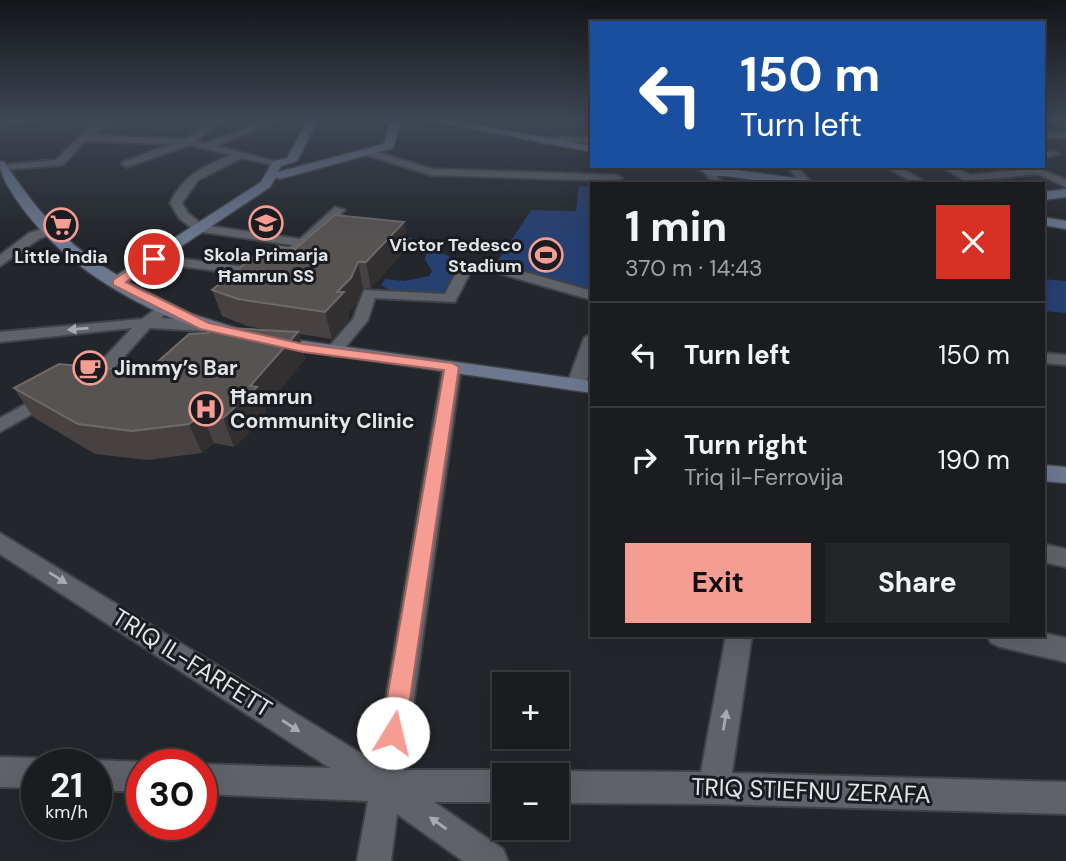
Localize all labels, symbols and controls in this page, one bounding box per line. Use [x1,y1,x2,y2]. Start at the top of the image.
text: 150 m [740,42,880,106]
icon: left [625,49,716,140]
text: Turn left [740,104,862,146]
text: 1 min [625,199,727,254]
school or university icon: Skola Primarja Ħamrun SS [247,204,285,242]
button: close [936,205,1010,279]
supermarket icon: Little India [42,206,80,244]
pin [124,229,184,289]
place label: Victor Tedesco Stadium [389,233,522,278]
sports icon: Victor Tedesco Stadium [527,236,565,274]
icon: arrive [135,240,173,278]
place label: Skola Primarja Ħamrun SS [204,243,328,288]
place label: Little India [14,245,108,269]
text: 370 m · 14:43 [625,253,763,283]
one-way arrow [67,324,89,335]
icon: left [625,336,663,374]
text: Turn left [684,338,791,372]
text: 150 m [938,338,1010,372]
cafe icon: Jimmy’s Bar [71,349,109,387]
place label: Jimmy’s Bar [114,354,238,382]
place label: Ħamrun Community Clinic [230,383,415,435]
hospital icon: Ħamrun Community Clinic [187,390,225,428]
text: Turn right [684,428,808,462]
icon: right [625,441,663,479]
text: 190 m [938,443,1010,477]
text: Triq il-Ferrovija [684,462,844,492]
button: Exit [625,543,811,623]
button: Share [825,543,1010,623]
one-way arrow [48,572,67,585]
street label: TRIQ IL-FARFETT [107,601,278,724]
map controls [492,672,569,840]
button: + [492,672,569,749]
position arrow [356,696,430,770]
one-way arrow [720,709,731,731]
one-way arrow [282,719,301,732]
speed limit sign: 30 [126,749,217,840]
text: 21 [50,762,83,808]
button: − [492,763,569,840]
street label: TRIQ STIEFNU ZERAFA [691,771,931,810]
text: km/h [45,800,88,824]
one-way arrow [429,816,447,830]

